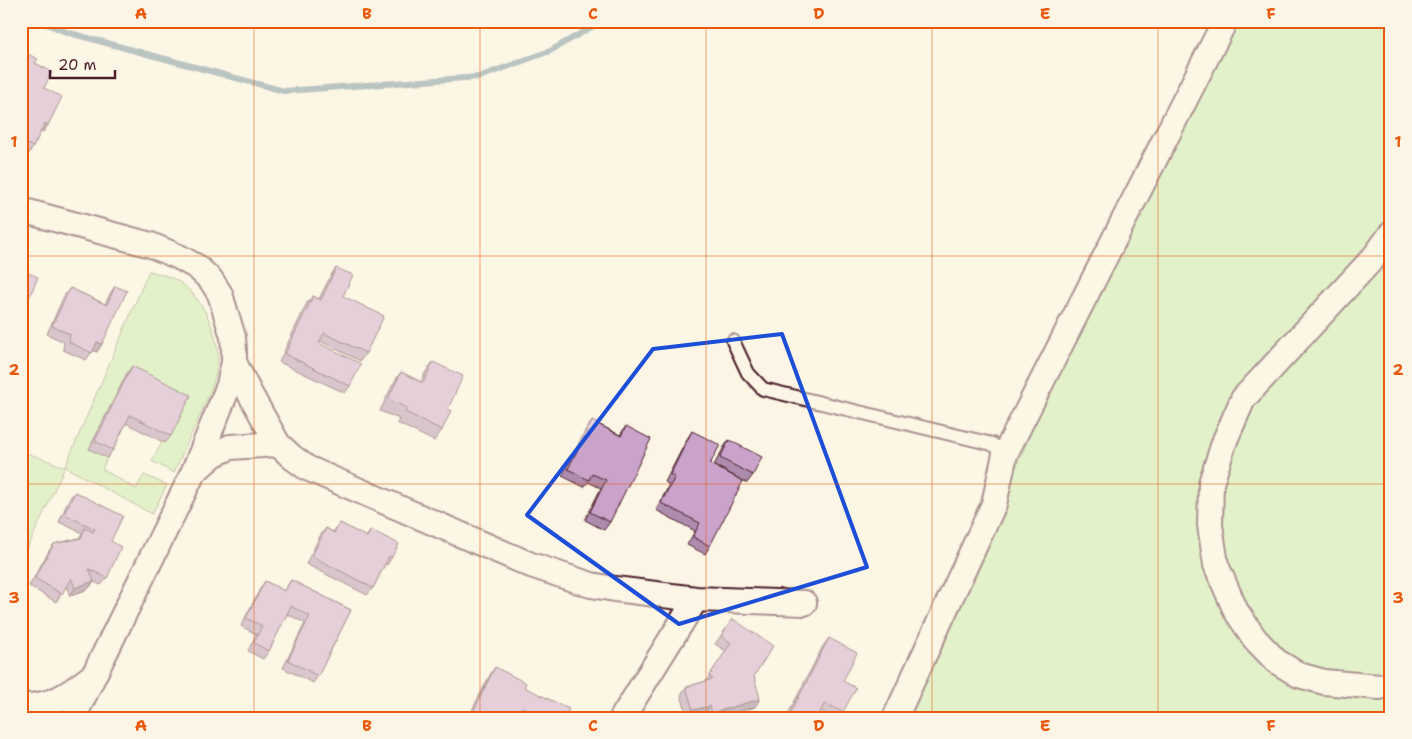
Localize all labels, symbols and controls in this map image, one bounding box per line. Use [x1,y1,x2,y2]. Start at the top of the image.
text: A [135,3,147,24]
text: B [362,3,372,24]
text: C [588,3,598,24]
text: D [813,3,825,24]
text: E [1040,3,1050,24]
text: F [1266,3,1276,24]
scale bar [50,48,115,80]
text: 20 m [58,55,97,75]
text: 1 [10,131,18,152]
text: 1 [1394,131,1402,152]
text: 2 [8,359,20,380]
text: 2 [1392,359,1404,380]
text: 3 [8,587,20,608]
text: 3 [1392,587,1404,608]
text: A [135,715,147,736]
text: B [362,715,372,736]
text: C [588,715,598,736]
text: D [813,715,825,736]
text: E [1040,715,1050,736]
text: F [1266,715,1276,736]

